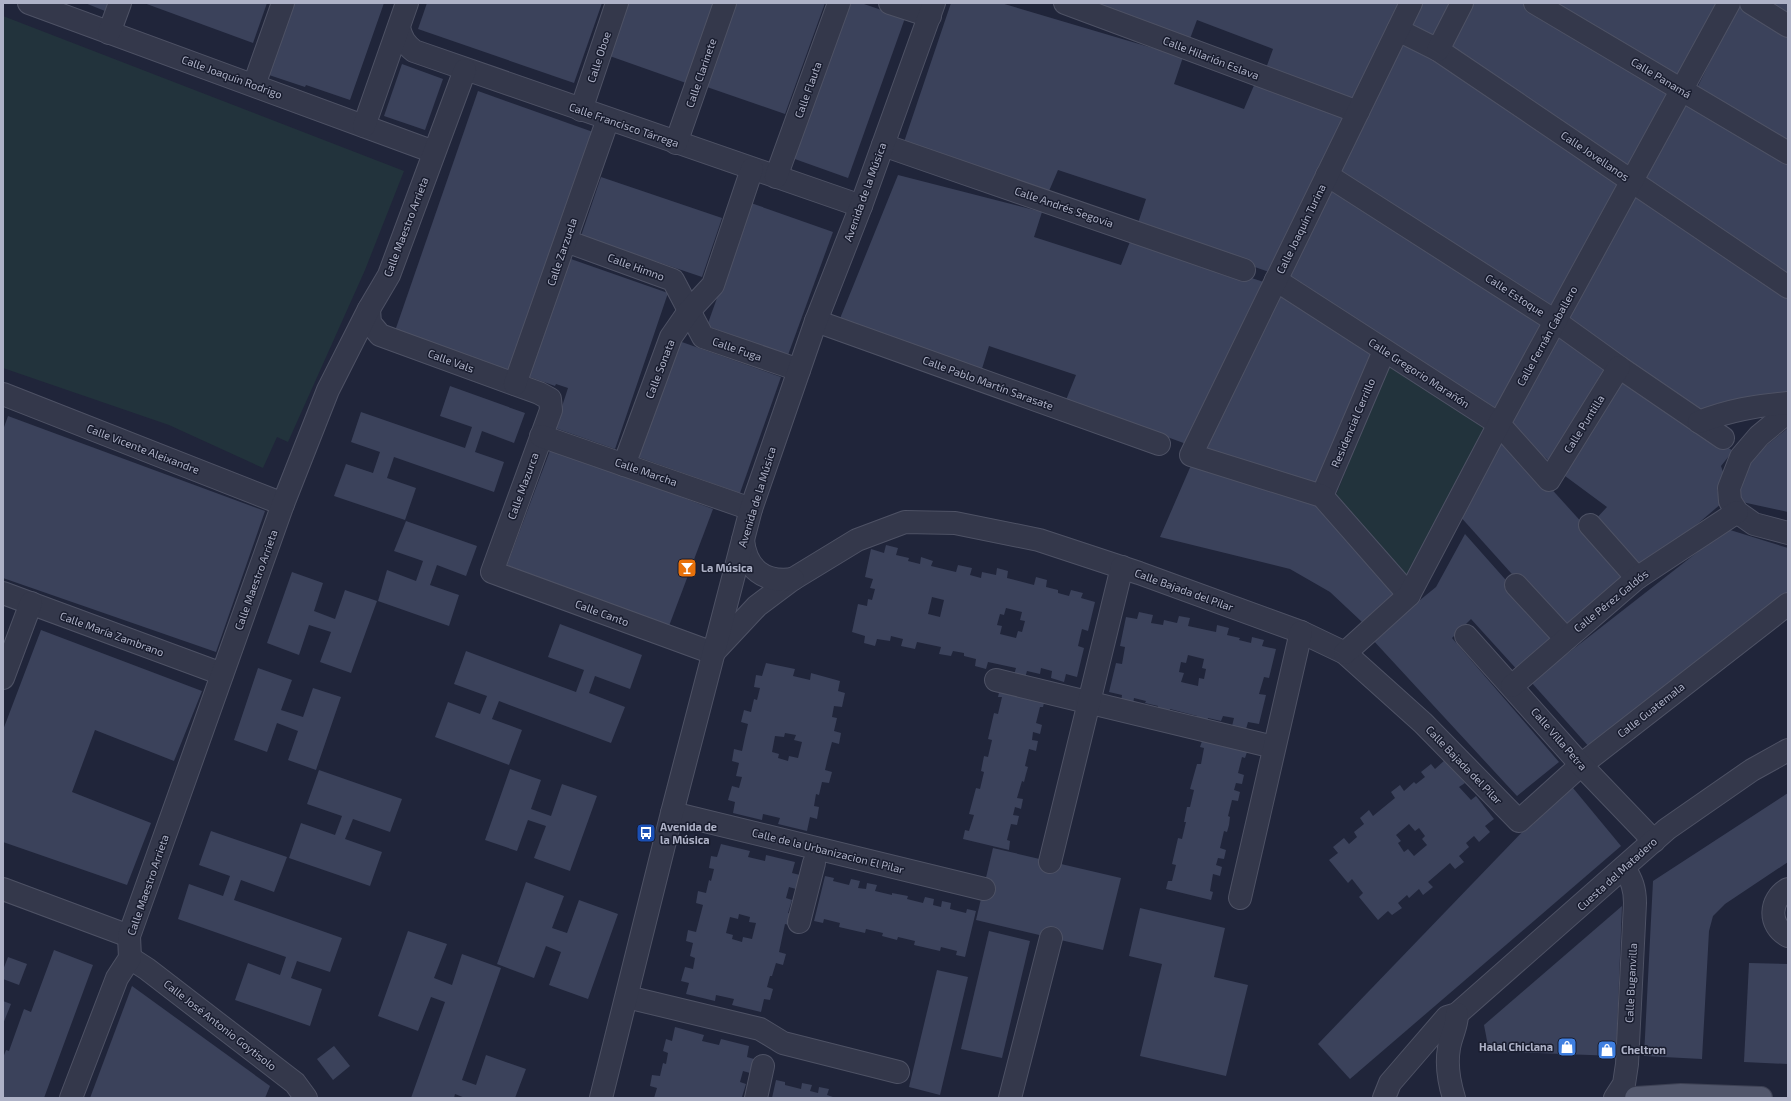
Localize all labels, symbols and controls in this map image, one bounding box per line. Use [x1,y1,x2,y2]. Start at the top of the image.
street label: Calle Oboe [584,30,613,84]
street label: Calle Hilarión Eslava [1161,33,1261,82]
street label: Calle Clarinete [683,36,718,109]
street label: Calle Joaquín Rodrigo [180,52,284,101]
street label: Calle Panamá [1629,55,1694,101]
street label: Calle Flauta [791,60,824,120]
street label: Calle Francisco Tárrega [568,100,681,149]
street label: Calle Jovellanos [1559,128,1632,183]
street label: Avenida de la Música [841,141,888,243]
street label: Calle Maestro Arrieta [381,175,431,279]
street label: Calle Joaquín Turina [1273,182,1328,276]
street label: Calle Andrés Segovia [1013,184,1115,230]
street label: Calle Zarzuela [544,216,579,288]
street label: Calle Himno [606,250,666,283]
street label: Calle Estoque [1483,271,1547,319]
street label: Calle Fernán Caballero [1514,284,1579,388]
street label: Calle Fuga [711,334,764,363]
street label: Calle Gregorio Marañón [1366,335,1472,410]
street label: Calle Sonata [642,337,677,400]
street label: Calle Vals [426,346,476,375]
street label: Calle Pablo Martín Sarasate [921,353,1055,412]
street label: Residencial Cerrillo [1328,376,1377,469]
street label: Calle Puntilla [1561,392,1607,455]
street label: Calle Vicente Aleixandre [85,421,201,476]
street label: Avenida de la Música [735,445,778,549]
street label: Calle Mazurca [504,450,541,521]
street label: Calle Marcha [613,455,679,488]
street label: Calle Maestro Arrieta [231,528,280,632]
bar icon: La Música [676,557,698,579]
place label: La Música [701,561,753,574]
street label: Calle Bajada del Pilar [1133,566,1236,615]
street label: Calle Pérez Galdós [1571,566,1651,635]
street label: Calle Canto [573,597,631,628]
street label: Calle María Zambrano [58,609,166,658]
street label: Calle Guatemala [1615,679,1687,740]
street label: Calle Villa Petra [1529,705,1590,773]
street label: Calle Bajada del Pilar [1423,723,1506,808]
place label: Avenida de la Música [660,820,717,846]
bus stop icon: Avenida de la Música [635,822,657,844]
street label: Calle de la Urbanizacion El Pilar [751,825,906,876]
street label: Calle Maestro Arrieta [124,833,171,937]
street label: Cuesta del Matadero [1574,834,1659,913]
street label: Calle Buganvilla [1622,943,1639,1023]
street label: Calle José Antonio Goytisolo [161,977,279,1073]
shop icon: Halal Chiclana [1556,1036,1578,1058]
shop icon: Cheltron [1596,1039,1618,1061]
place label: Halal Chiclana [1479,1040,1553,1053]
place label: Cheltron [1621,1043,1666,1056]

